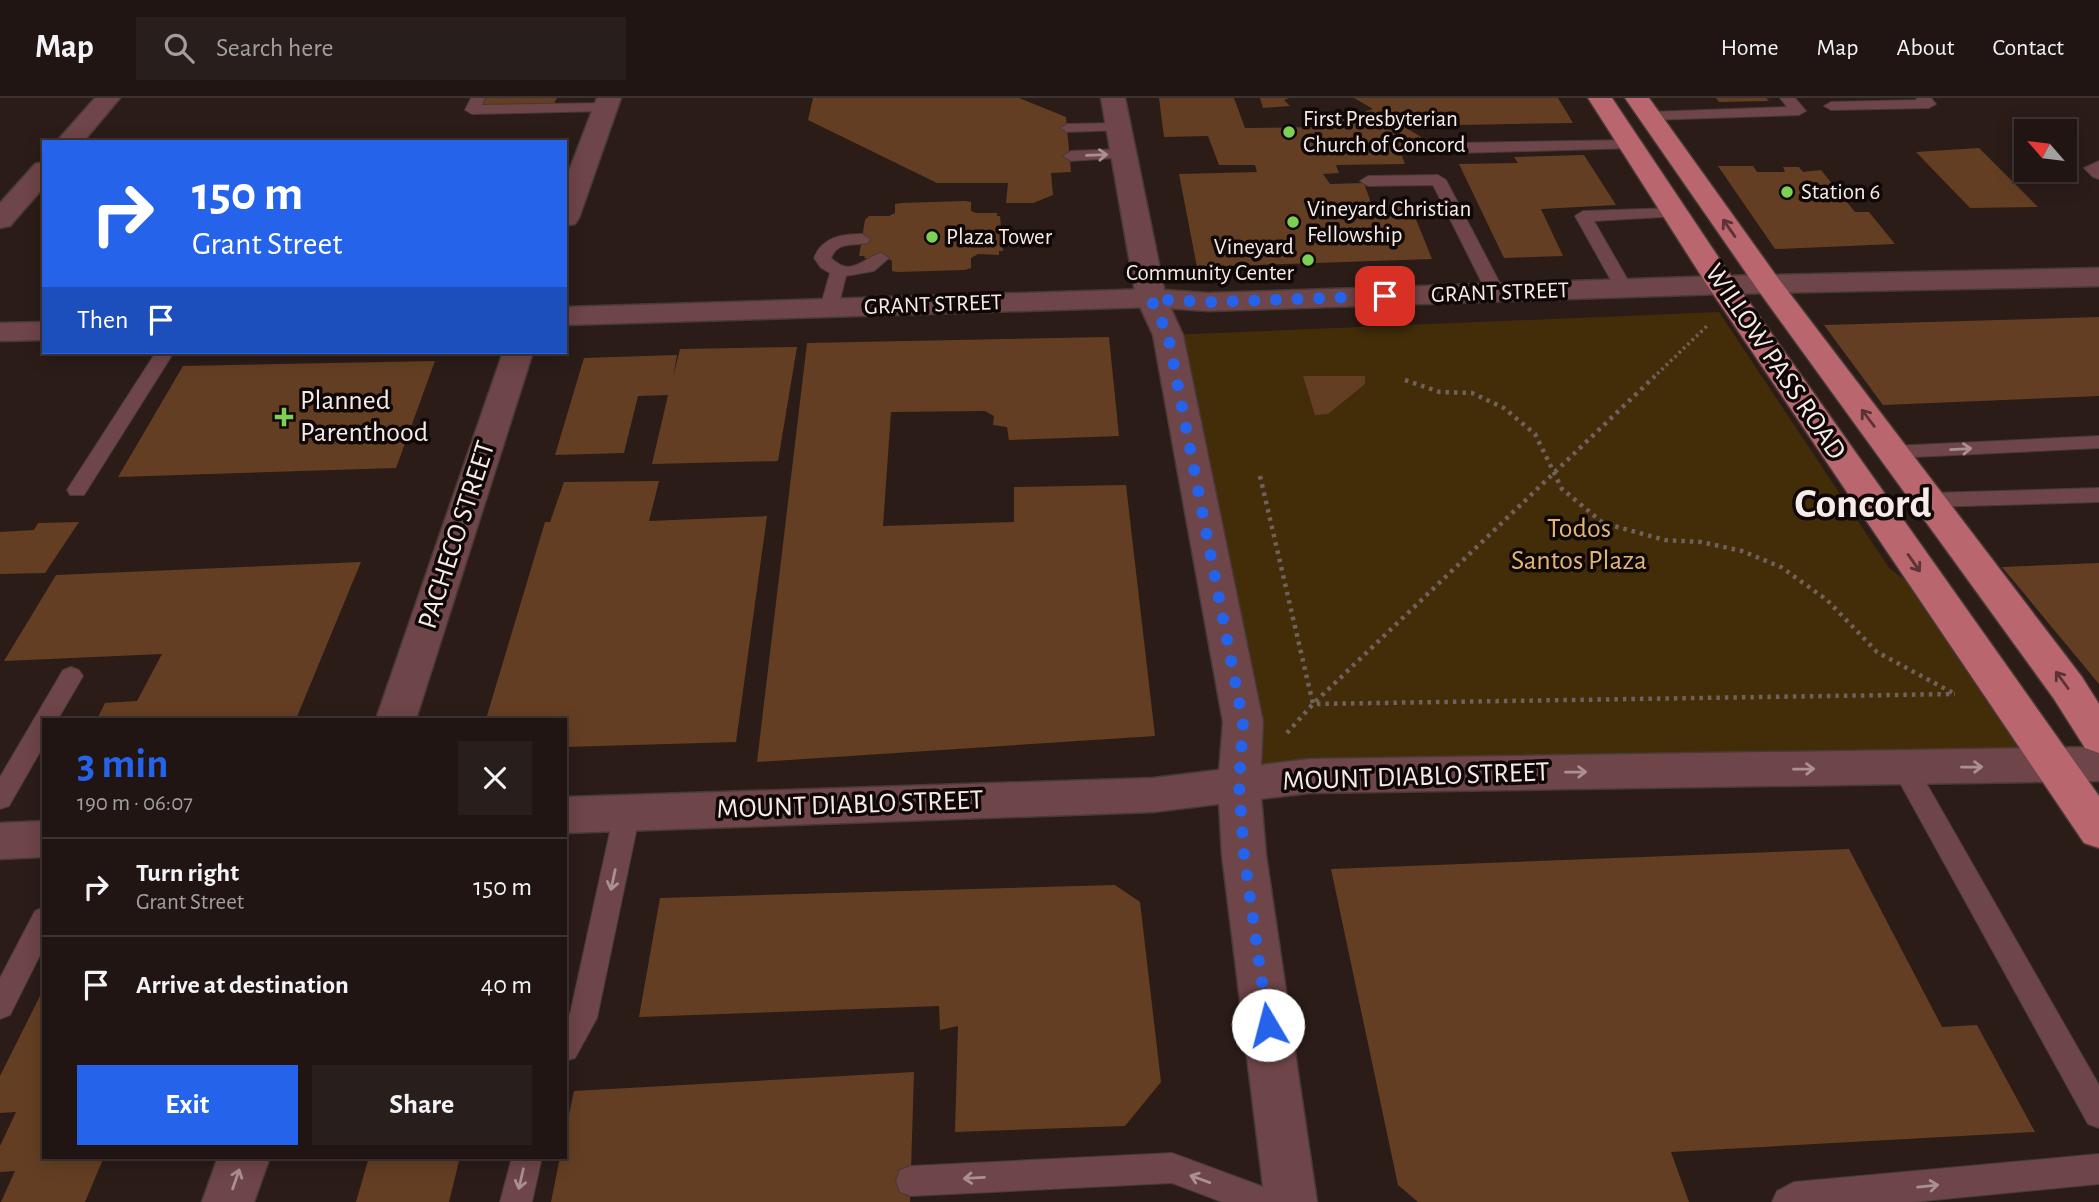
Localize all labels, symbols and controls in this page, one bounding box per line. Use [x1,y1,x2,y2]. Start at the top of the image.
search box [136,17,626,80]
icon: search [160,29,198,67]
text: Map [35,31,94,64]
text: Search here [216,35,334,61]
text: Home [1721,36,1779,60]
text: Map [1817,36,1859,60]
text: About [1897,36,1954,60]
text: Contact [1992,36,2064,60]
place label: First Presbyterian Church of Concord [1303,108,1466,157]
north arrow [2014,119,2077,182]
map controls [2014,119,2077,182]
marker: First Presbyterian Church of Concord [1281,124,1297,140]
one-way arrow [1085,149,1108,162]
icon: right [77,168,168,259]
text: 150 m [192,170,303,219]
place label: Station 6 [1801,181,1880,204]
marker: Station 6 [1779,184,1795,200]
place label: Vineyard Christian Fellowship [1307,198,1471,247]
marker: Vineyard Christian Fellowship [1285,214,1301,230]
one-way arrow [1722,219,1736,238]
place label: Plaza Tower [946,226,1053,249]
text: Grant Street [192,228,342,260]
marker: Plaza Tower [924,229,940,245]
place label: Vineyard Community Center [1126,236,1295,285]
marker: Vineyard Community Center [1300,252,1316,268]
street label: WILLOW PASS ROAD [1699,259,1851,465]
pin [1355,266,1415,326]
icon: arrive [1366,277,1404,315]
street label: GRANT STREET [1431,279,1569,307]
street label: GRANT STREET [864,291,1002,319]
icon: arrive [142,301,180,339]
text: Then [77,307,128,333]
place label: Planned Parenthood [300,387,428,447]
marker: Planned Parenthood [274,407,294,427]
one-way arrow [1860,409,1875,428]
street label: PACHECO STREET [413,437,501,632]
one-way arrow [1949,442,1972,455]
district label: Concord [1794,483,1932,525]
park label: Todos Santos Plaza [1511,515,1647,575]
one-way arrow [1907,553,1921,572]
one-way arrow [2054,671,2069,689]
button: close [458,741,532,815]
text: 3 min [77,743,169,785]
street label: MOUNT DIABLO STREET [1282,758,1550,796]
one-way arrow [1961,760,1984,773]
one-way arrow [1792,762,1815,776]
one-way arrow [1564,765,1587,779]
street label: MOUNT DIABLO STREET [716,786,984,824]
text: 190 m · 06:07 [77,792,193,815]
text: Turn right [136,860,239,886]
icon: right [77,868,115,906]
one-way arrow [606,868,619,891]
text: 150 m [473,874,532,900]
text: Grant Street [136,891,244,914]
icon: arrive [77,966,115,1004]
text: Arrive at destination [136,972,349,998]
text: 40 m [481,972,532,998]
position arrow [1231,988,1305,1062]
button: Exit [77,1065,298,1145]
button: Share [312,1065,532,1145]
one-way arrow [514,1167,527,1190]
one-way arrow [231,1169,243,1191]
one-way arrow [1189,1171,1211,1184]
one-way arrow [963,1172,986,1185]
one-way arrow [1916,1179,1939,1192]

